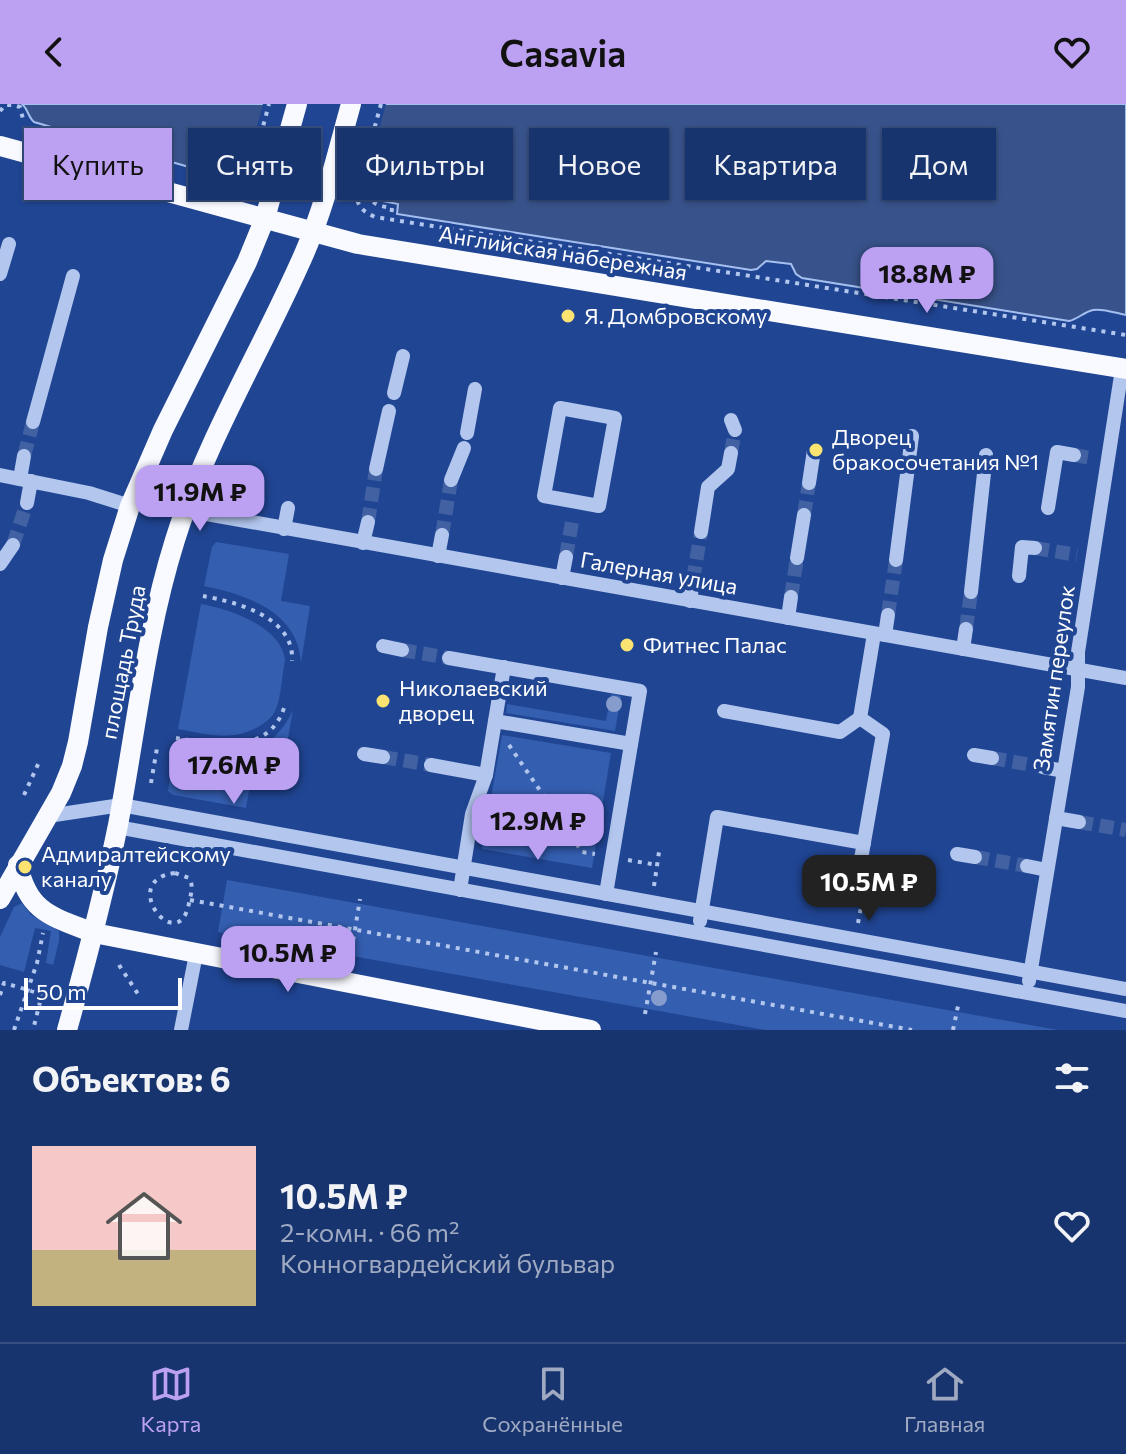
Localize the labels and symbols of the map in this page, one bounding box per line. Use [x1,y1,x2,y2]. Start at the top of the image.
street label: Английская набережная [437,220,689,285]
pin: 18.8M ₽ [853,247,1001,315]
place label: Я. Домбровскому [584,302,767,329]
marker: Я. Домбровскому [559,307,577,325]
place label: Дворец бракосочетания №1 [832,423,1039,475]
marker: Дворец бракосочетания №1 [807,441,825,459]
pin: 11.9M ₽ [126,465,274,533]
street label: Галерная улица [578,545,740,600]
street label: площадь Труда [94,582,151,741]
street label: Замятин переулок [1027,583,1080,773]
place label: Фитнес Палас [643,631,787,658]
marker: Фитнес Палас [618,636,636,654]
place label: Николаевский дворец [399,674,548,726]
marker: Николаевский дворец [374,692,392,710]
pin: 17.6M ₽ [160,738,308,806]
pin: 12.9M ₽ [464,794,612,862]
place label: Адмиралтейскому каналу [41,840,231,892]
pin: 10.5M ₽ [795,855,943,923]
marker: Адмиралтейскому каналу [16,858,34,876]
pin: 10.5M ₽ [214,926,362,994]
scale bar [24,974,182,1010]

